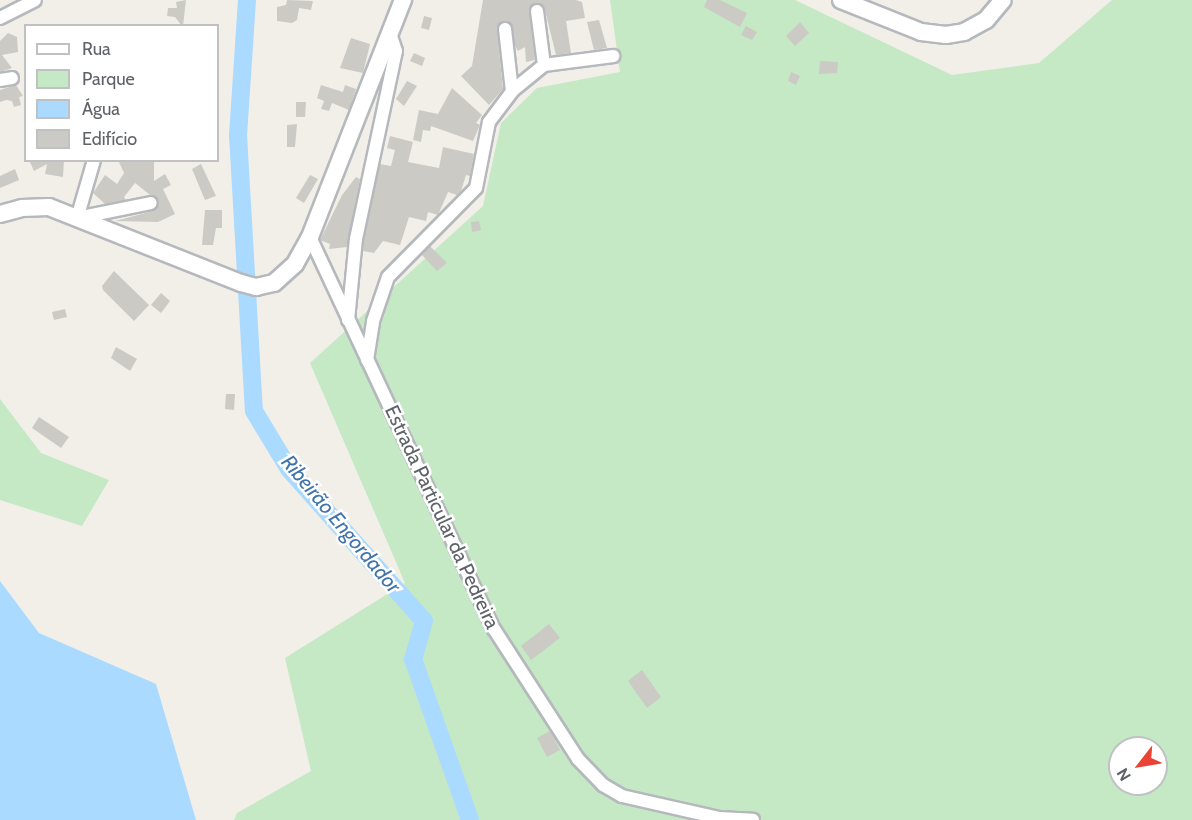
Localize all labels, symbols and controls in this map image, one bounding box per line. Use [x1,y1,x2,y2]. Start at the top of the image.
legend [24,24,219,162]
text: Rua [82,38,111,60]
text: Parque [82,68,135,90]
text: Água [82,98,120,120]
text: Edifício [82,128,137,150]
street label: Estrada Particular da Pedreira [380,401,504,633]
water label: Ribeirão Engordador [276,450,406,598]
north arrow [1108,736,1168,796]
text: N [1113,765,1135,784]

